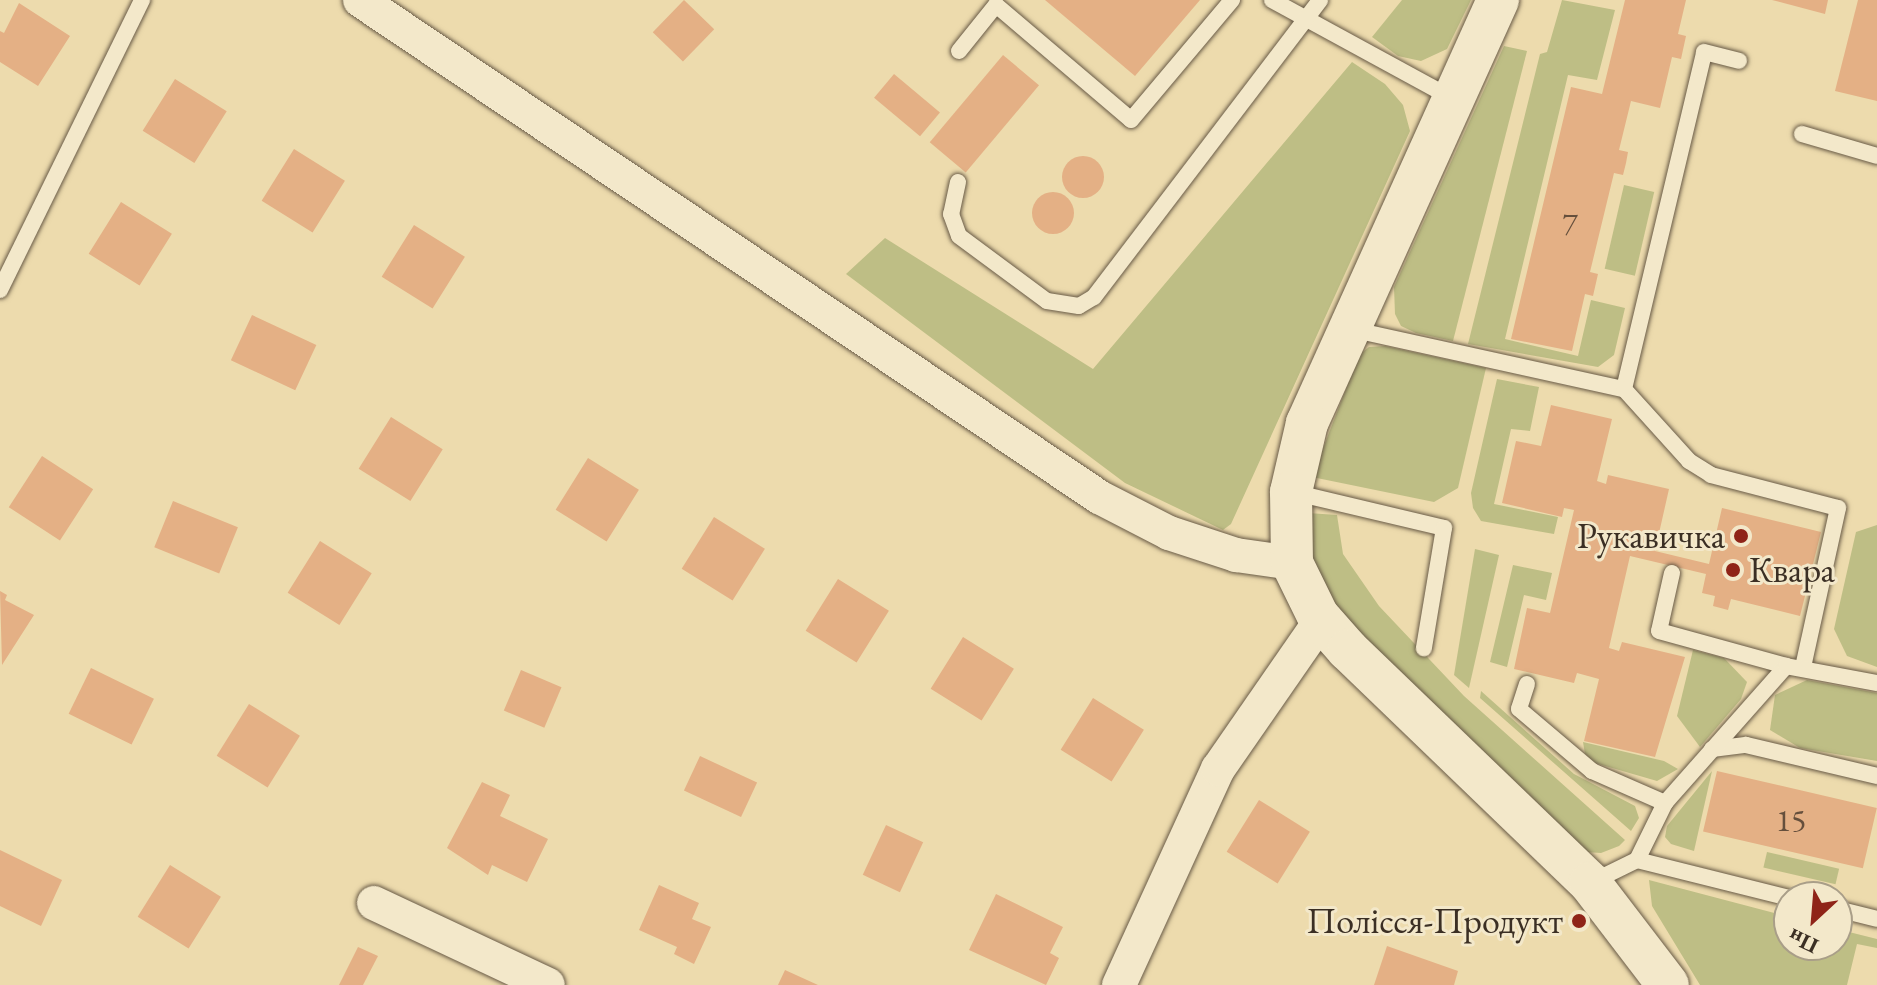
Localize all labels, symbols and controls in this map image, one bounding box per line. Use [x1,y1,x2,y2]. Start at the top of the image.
house number: 7 [1562,204,1578,242]
place label: Рукавичка [1577,514,1725,558]
marker: Рукавичка [1732,527,1750,545]
place label: Квара [1749,548,1835,592]
marker: Квара [1724,561,1742,579]
house number: 15 [1776,801,1806,839]
north arrow [1773,881,1853,961]
place label: Полісся-Продукт [1306,899,1563,943]
marker: Полісся-Продукт [1570,912,1588,930]
text: Пн [1783,922,1823,961]

